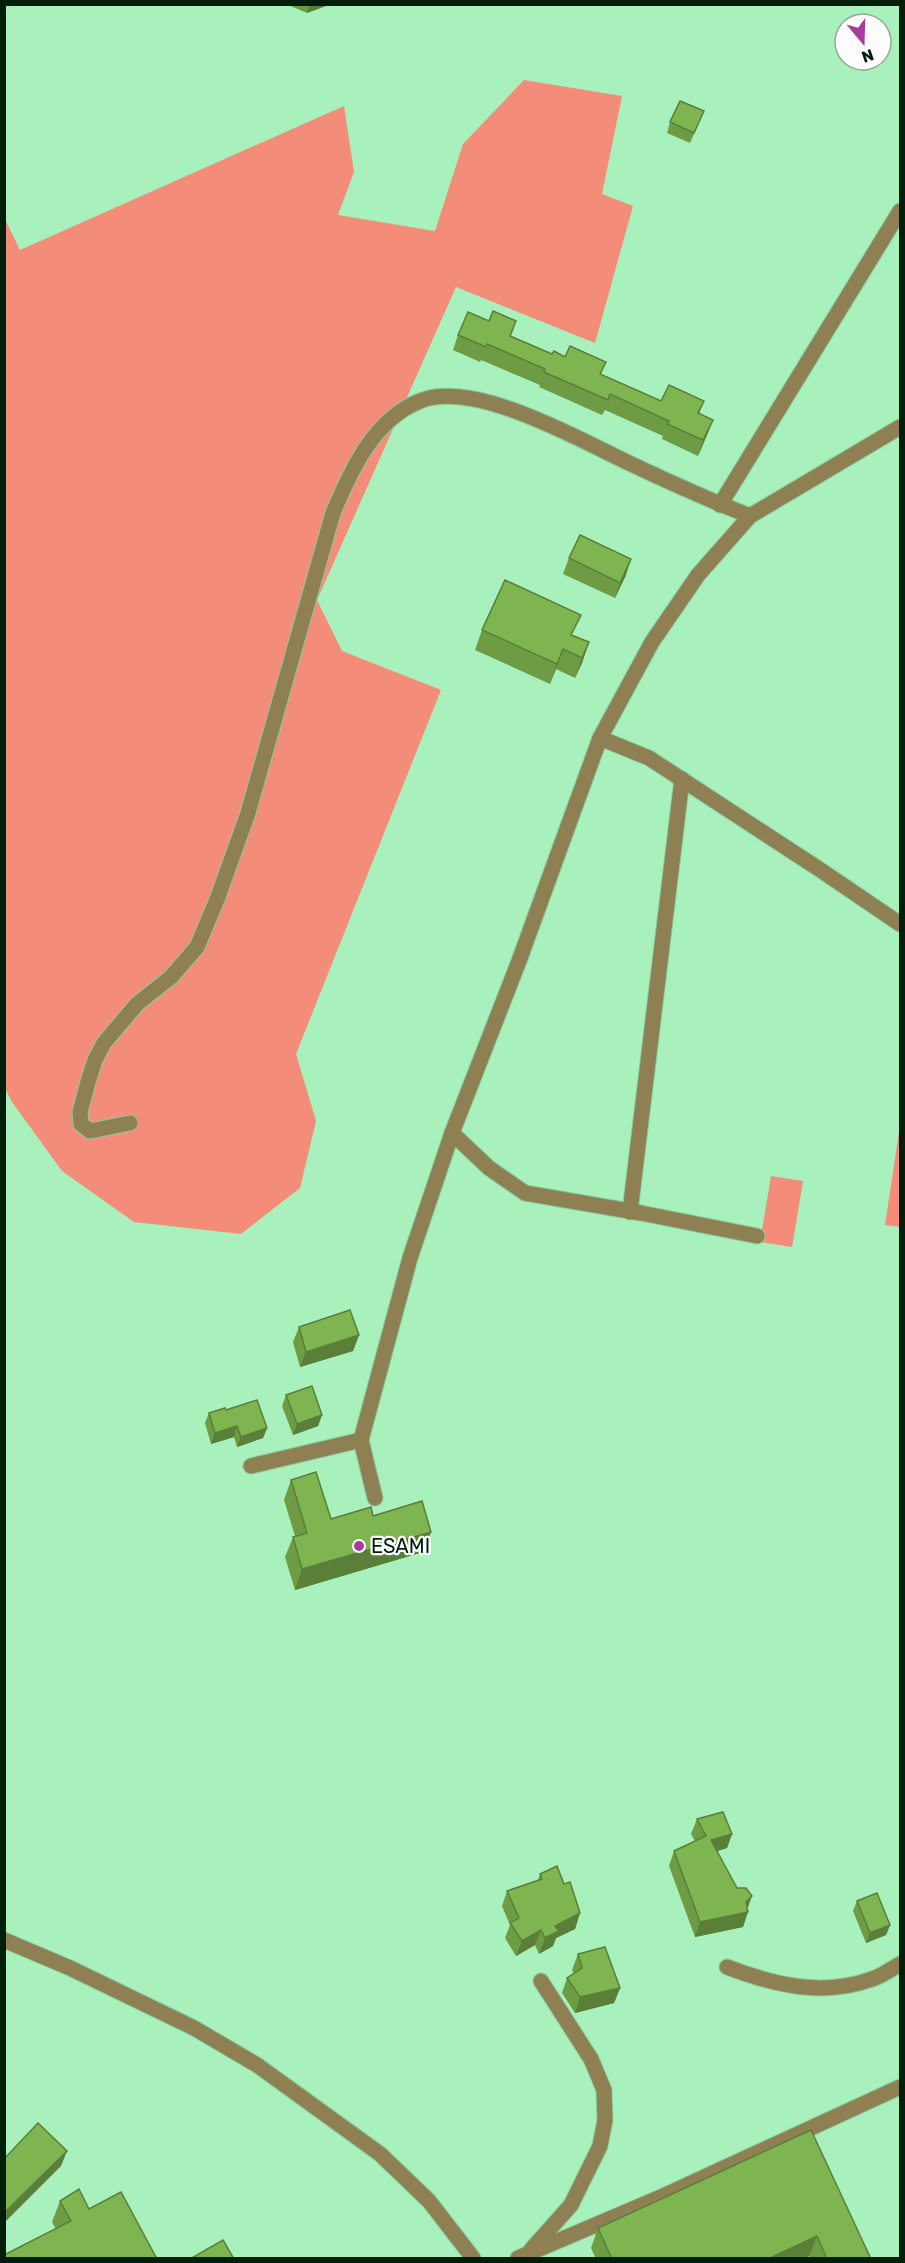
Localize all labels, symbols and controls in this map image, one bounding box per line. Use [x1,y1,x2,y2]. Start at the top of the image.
north arrow [833,12,893,72]
text: N [859,45,876,67]
place label: ESAMI [371,1534,430,1558]
marker: ESAMI [352,1539,366,1553]

